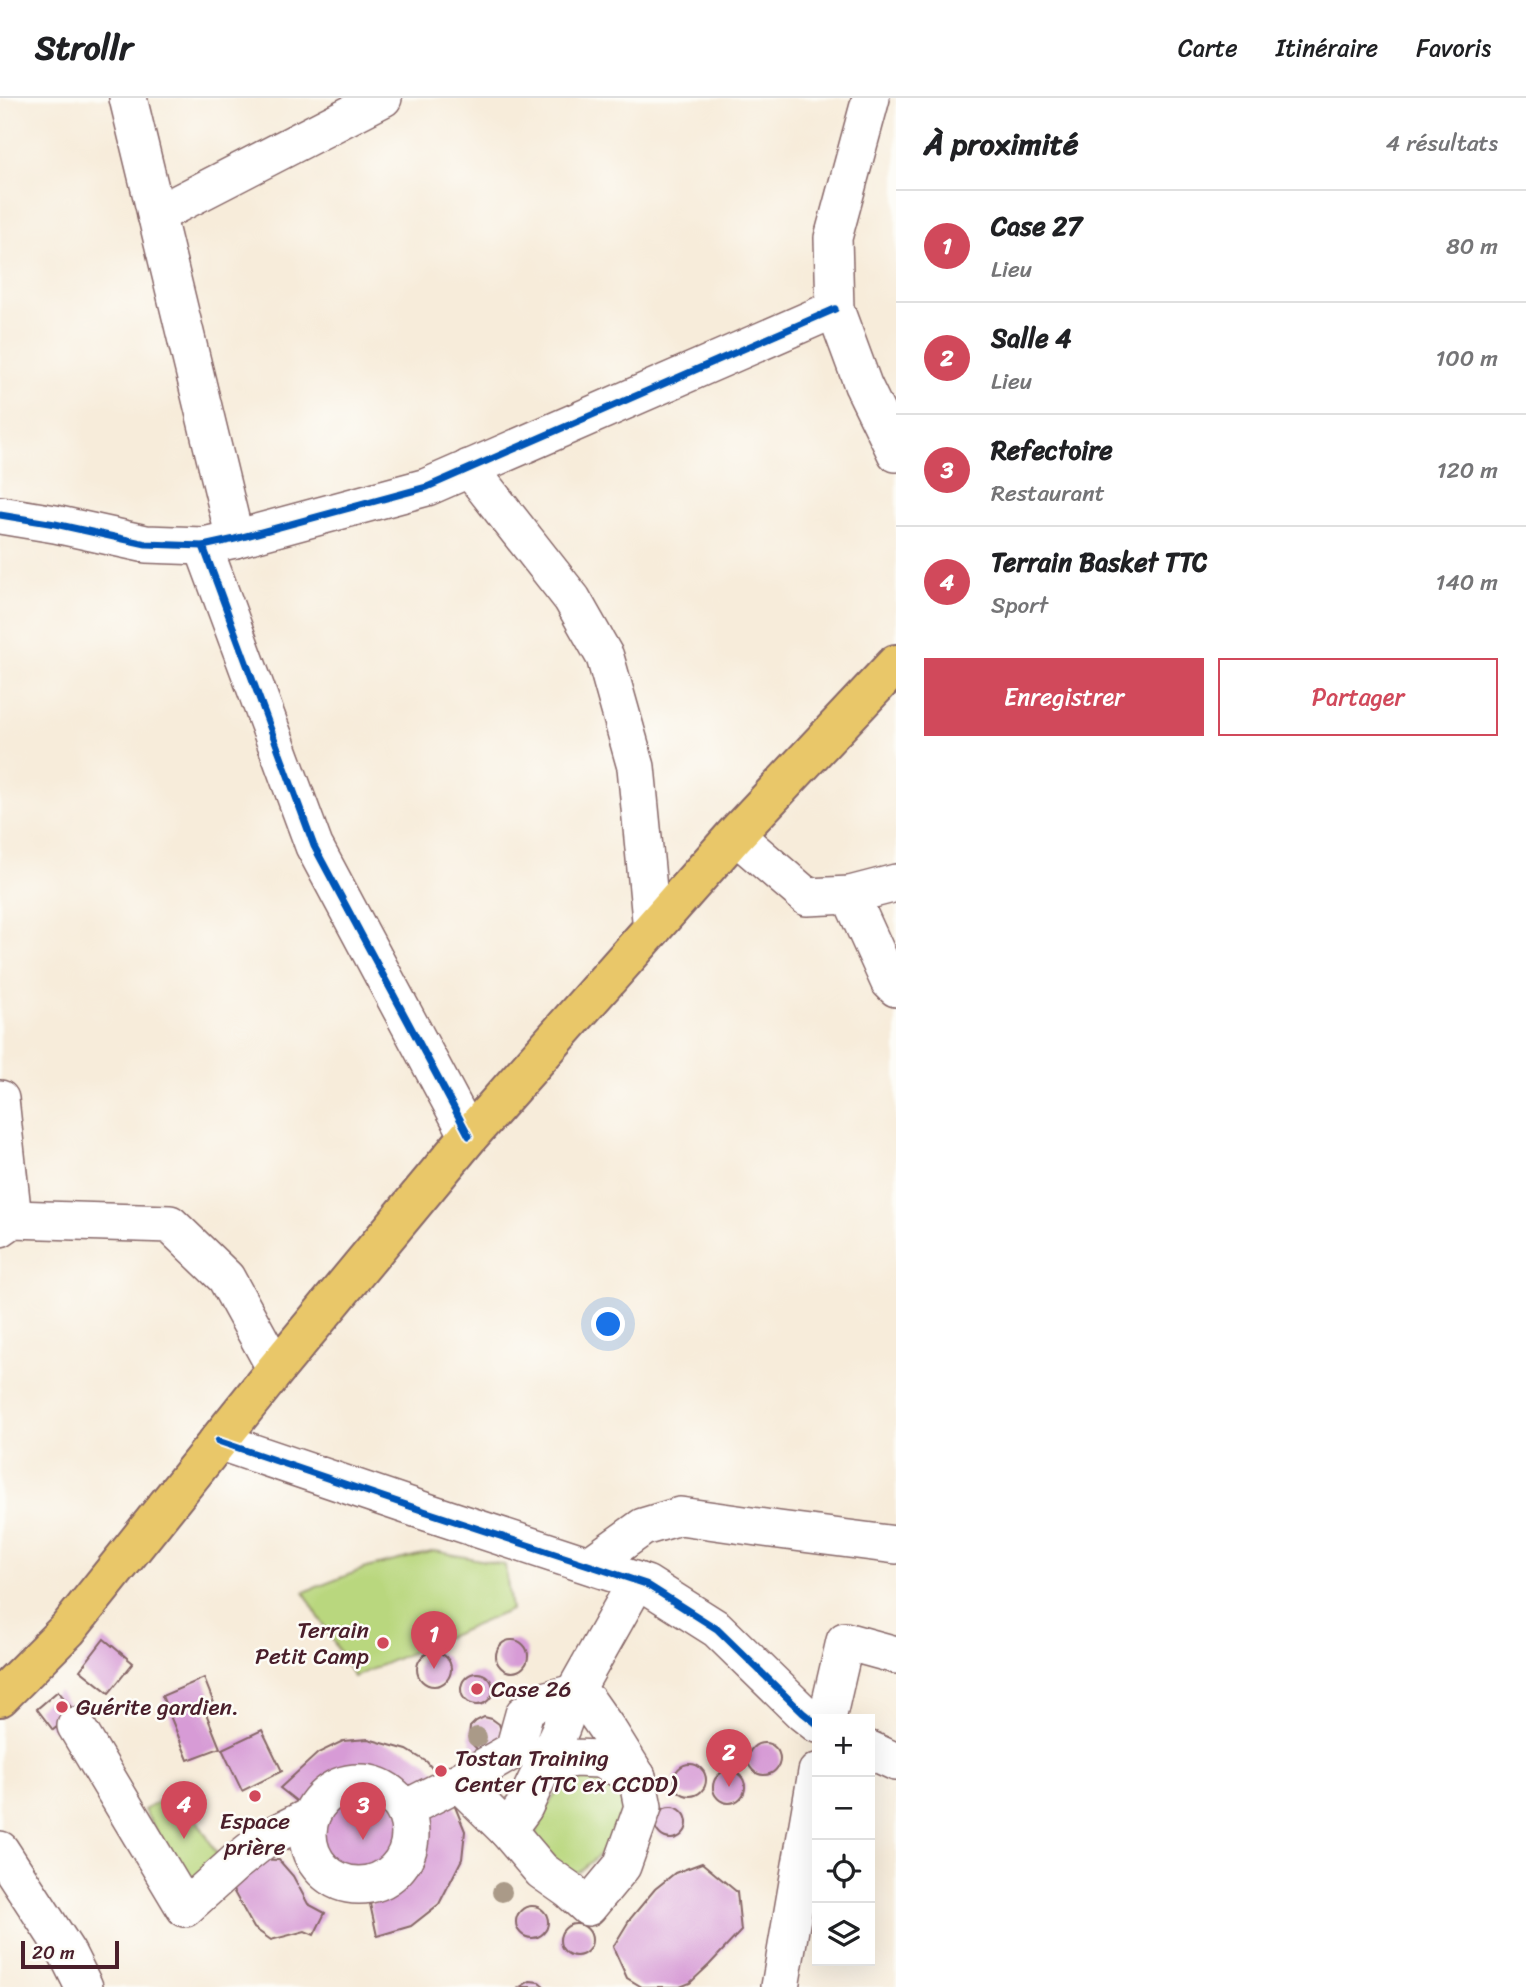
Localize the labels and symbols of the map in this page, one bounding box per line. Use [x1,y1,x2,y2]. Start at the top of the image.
your location [591,1307,625,1341]
place label: Terrain Petit Camp [255,1610,369,1677]
pin: 1 [411,1611,457,1669]
marker: Terrain Petit Camp [375,1635,391,1651]
place label: Case 26 [491,1669,572,1710]
marker: Case 26 [469,1681,485,1697]
place label: Guérite gardien. [76,1687,239,1728]
marker: Guérite gardien. [54,1699,70,1715]
pin: 2 [706,1729,752,1787]
place label: Tostan Training Center (TTC ex CCDD) [455,1738,678,1805]
marker: Tostan Training Center (TTC ex CCDD) [433,1763,449,1779]
pin: 4 [161,1781,207,1839]
pin: 3 [340,1782,386,1840]
marker: Espace prière [247,1788,263,1804]
place label: Espace prière [220,1801,290,1868]
scale bar [21,1938,119,1970]

